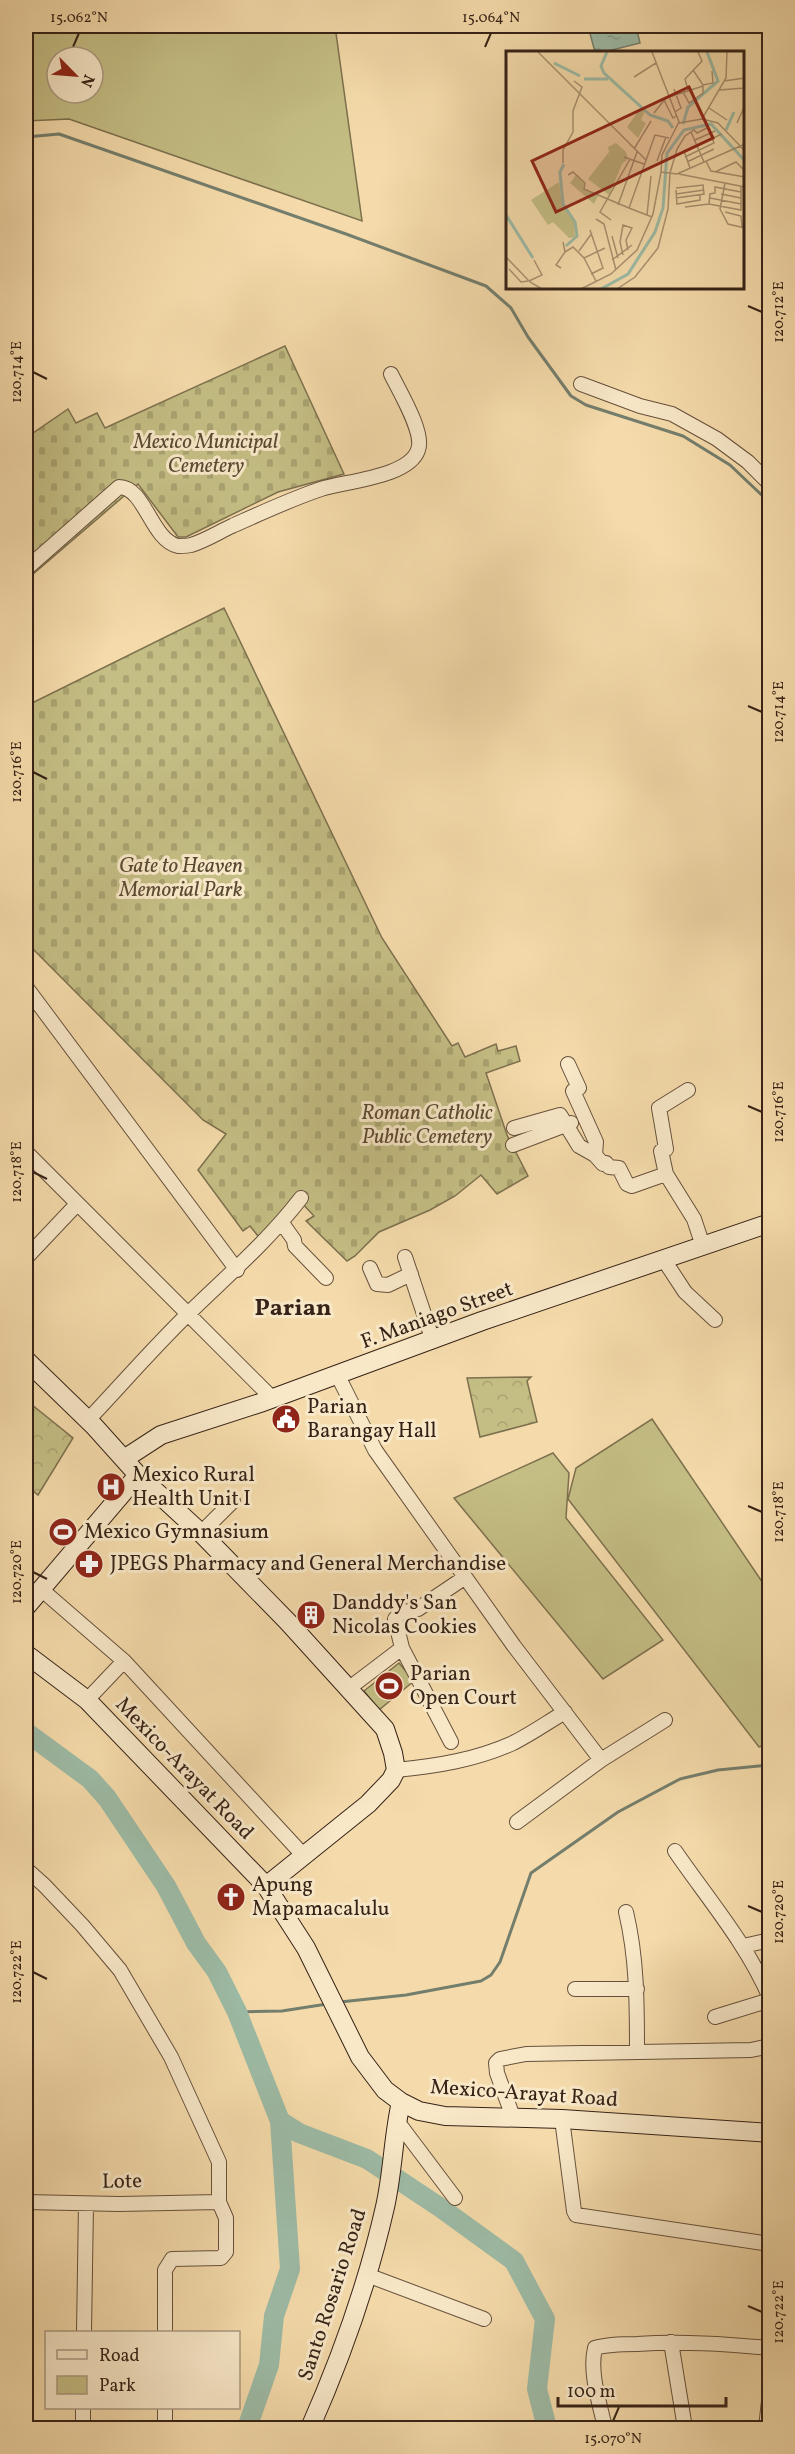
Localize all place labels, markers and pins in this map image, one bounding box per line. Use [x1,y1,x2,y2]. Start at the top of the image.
place label: Parian Barangay Hall [307,1393,437,1446]
public building icon: Parian Barangay Hall [270,1403,302,1435]
place label: Mexico Rural Health Unit I [132,1461,255,1514]
hospital icon: Mexico Rural Health Unit I [95,1471,127,1503]
sports icon: Mexico Gymnasium [47,1516,79,1548]
place label: Mexico Gymnasium [84,1518,269,1547]
pharmacy icon: JPEGS Pharmacy and General Merchandise [73,1548,105,1580]
place label: JPEGS Pharmacy and General Merchandise [110,1550,506,1579]
place label: Danddy's San Nicolas Cookies [332,1589,477,1642]
building icon: Danddy's San Nicolas Cookies [295,1599,327,1631]
place label: Parian Open Court [410,1660,517,1713]
sports icon: Parian Open Court [373,1670,405,1702]
place label: Apung Mapamacalulu [252,1871,390,1924]
church icon: Apung Mapamacalulu [215,1881,247,1913]

